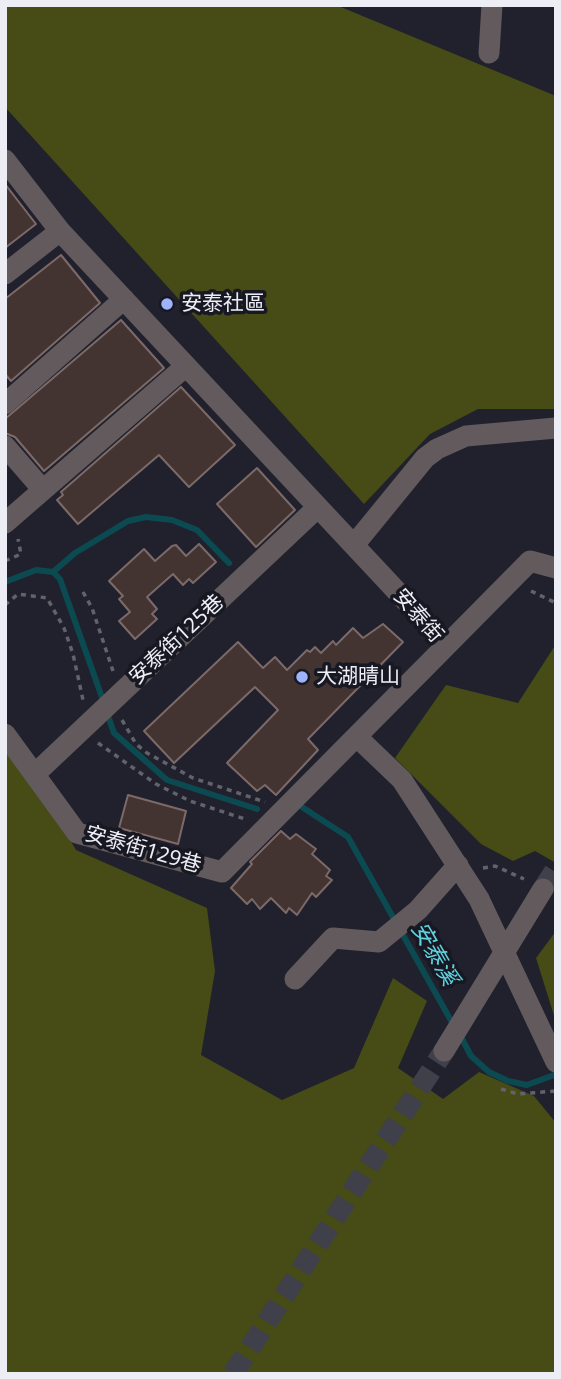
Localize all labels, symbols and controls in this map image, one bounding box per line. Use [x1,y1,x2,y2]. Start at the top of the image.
place label: 安泰社區 [181,291,265,317]
marker: 安泰社區 [159,296,175,312]
street label: 安泰街 [388,584,448,648]
street label: 安泰街125巷 [125,590,229,690]
place label: 大湖晴山 [316,664,400,690]
marker: 大湖晴山 [294,669,310,685]
street label: 安泰街129巷 [82,821,204,879]
water label: 安泰溪 [405,917,463,991]

